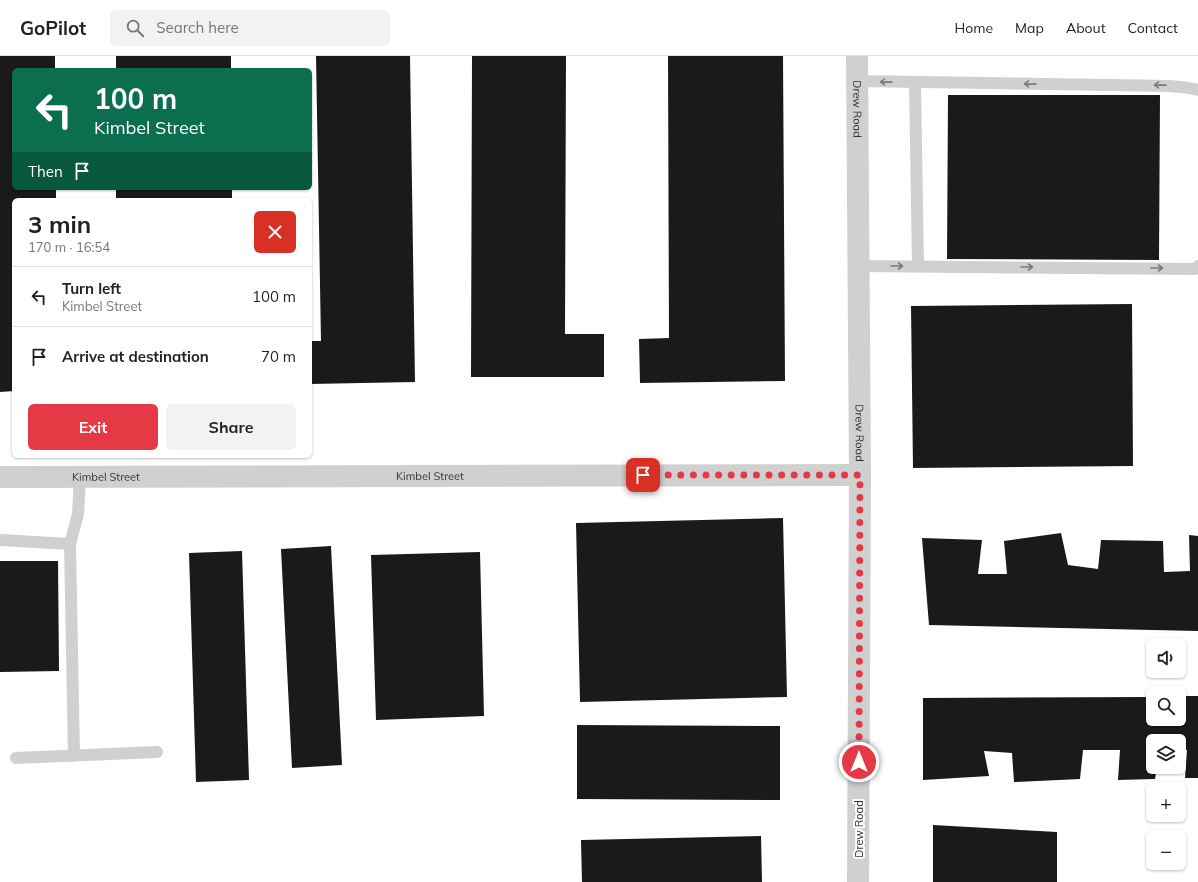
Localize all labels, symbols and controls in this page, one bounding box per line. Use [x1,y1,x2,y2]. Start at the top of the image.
search box [110,10,390,46]
text: GoPilot [20,16,86,40]
icon: search [124,17,146,39]
text: Search here [156,18,239,37]
text: Home [954,19,993,37]
text: Map [1015,19,1044,37]
text: About [1066,19,1106,37]
text: Contact [1128,19,1178,37]
one-way arrow [880,78,893,86]
street label: Drew Road [850,80,865,138]
one-way arrow [1024,80,1037,88]
text: 100 m [94,81,177,116]
one-way arrow [1154,82,1167,89]
icon: left [28,84,80,136]
text: Kimbel Street [94,116,205,139]
icon: arrive [71,160,93,182]
text: Then [28,162,63,181]
text: 3 min [28,209,91,239]
button: close [254,211,296,253]
text: 170 m · 16:54 [28,239,110,255]
one-way arrow [890,262,903,270]
one-way arrow [1020,263,1033,271]
one-way arrow [1150,264,1163,272]
text: Turn left [62,279,121,298]
icon: left [28,286,50,308]
text: 100 m [252,287,296,306]
text: Kimbel Street [62,298,142,314]
icon: arrive [28,346,50,368]
text: Arrive at destination [62,347,209,366]
text: 70 m [261,347,296,366]
button: Exit [28,404,158,450]
button: Share [166,404,296,450]
street label: Drew Road [852,404,867,462]
pin [626,458,660,492]
icon: arrive [632,464,654,486]
street label: Kimbel Street [396,469,464,483]
street label: Kimbel Street [72,470,140,484]
map controls [1146,638,1186,870]
button: sound [1146,638,1186,678]
button: search [1146,686,1186,726]
button: layers [1146,734,1186,774]
position arrow [838,741,880,783]
button: + [1146,782,1186,822]
street label: Drew Road [852,800,866,858]
button: − [1146,830,1186,870]

